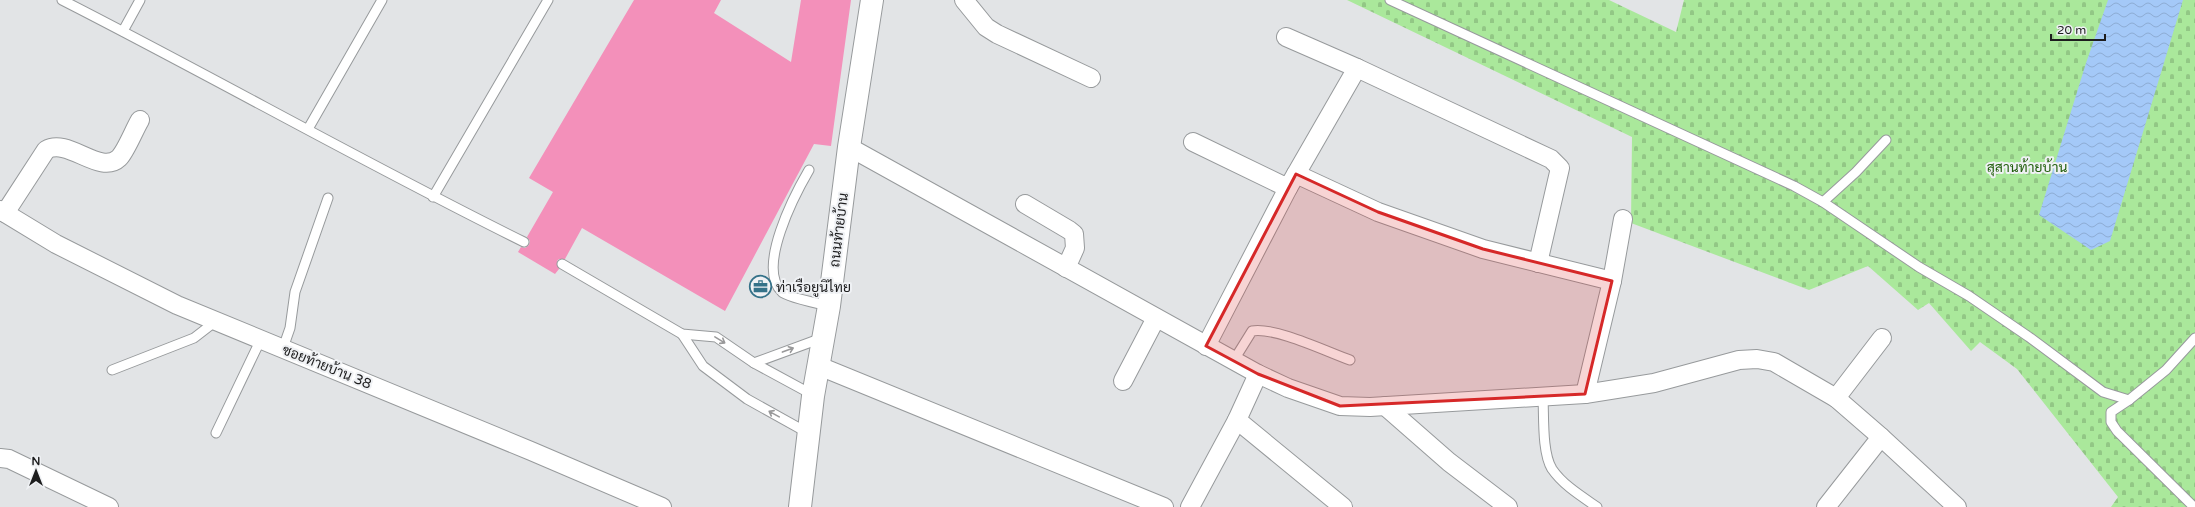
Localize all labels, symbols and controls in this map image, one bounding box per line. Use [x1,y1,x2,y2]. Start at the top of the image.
scale bar [2051,16,2105,42]
text: 20 m [2057,23,2086,37]
park label: สุสานท้ายบ้าน [1987,158,2067,177]
street label: ถนนท้ายบ้าน [825,192,852,268]
office icon: ท่าเรือยูนิไทย [747,274,773,300]
place label: ท่าเรือยูนิไทย [776,278,851,297]
one-way arrow [714,336,726,344]
street label: ซอยท้ายบ้าน 38 [280,340,375,393]
one-way arrow [782,346,794,354]
one-way arrow [768,410,780,418]
north arrow [16,451,56,491]
text: N [32,455,40,468]

